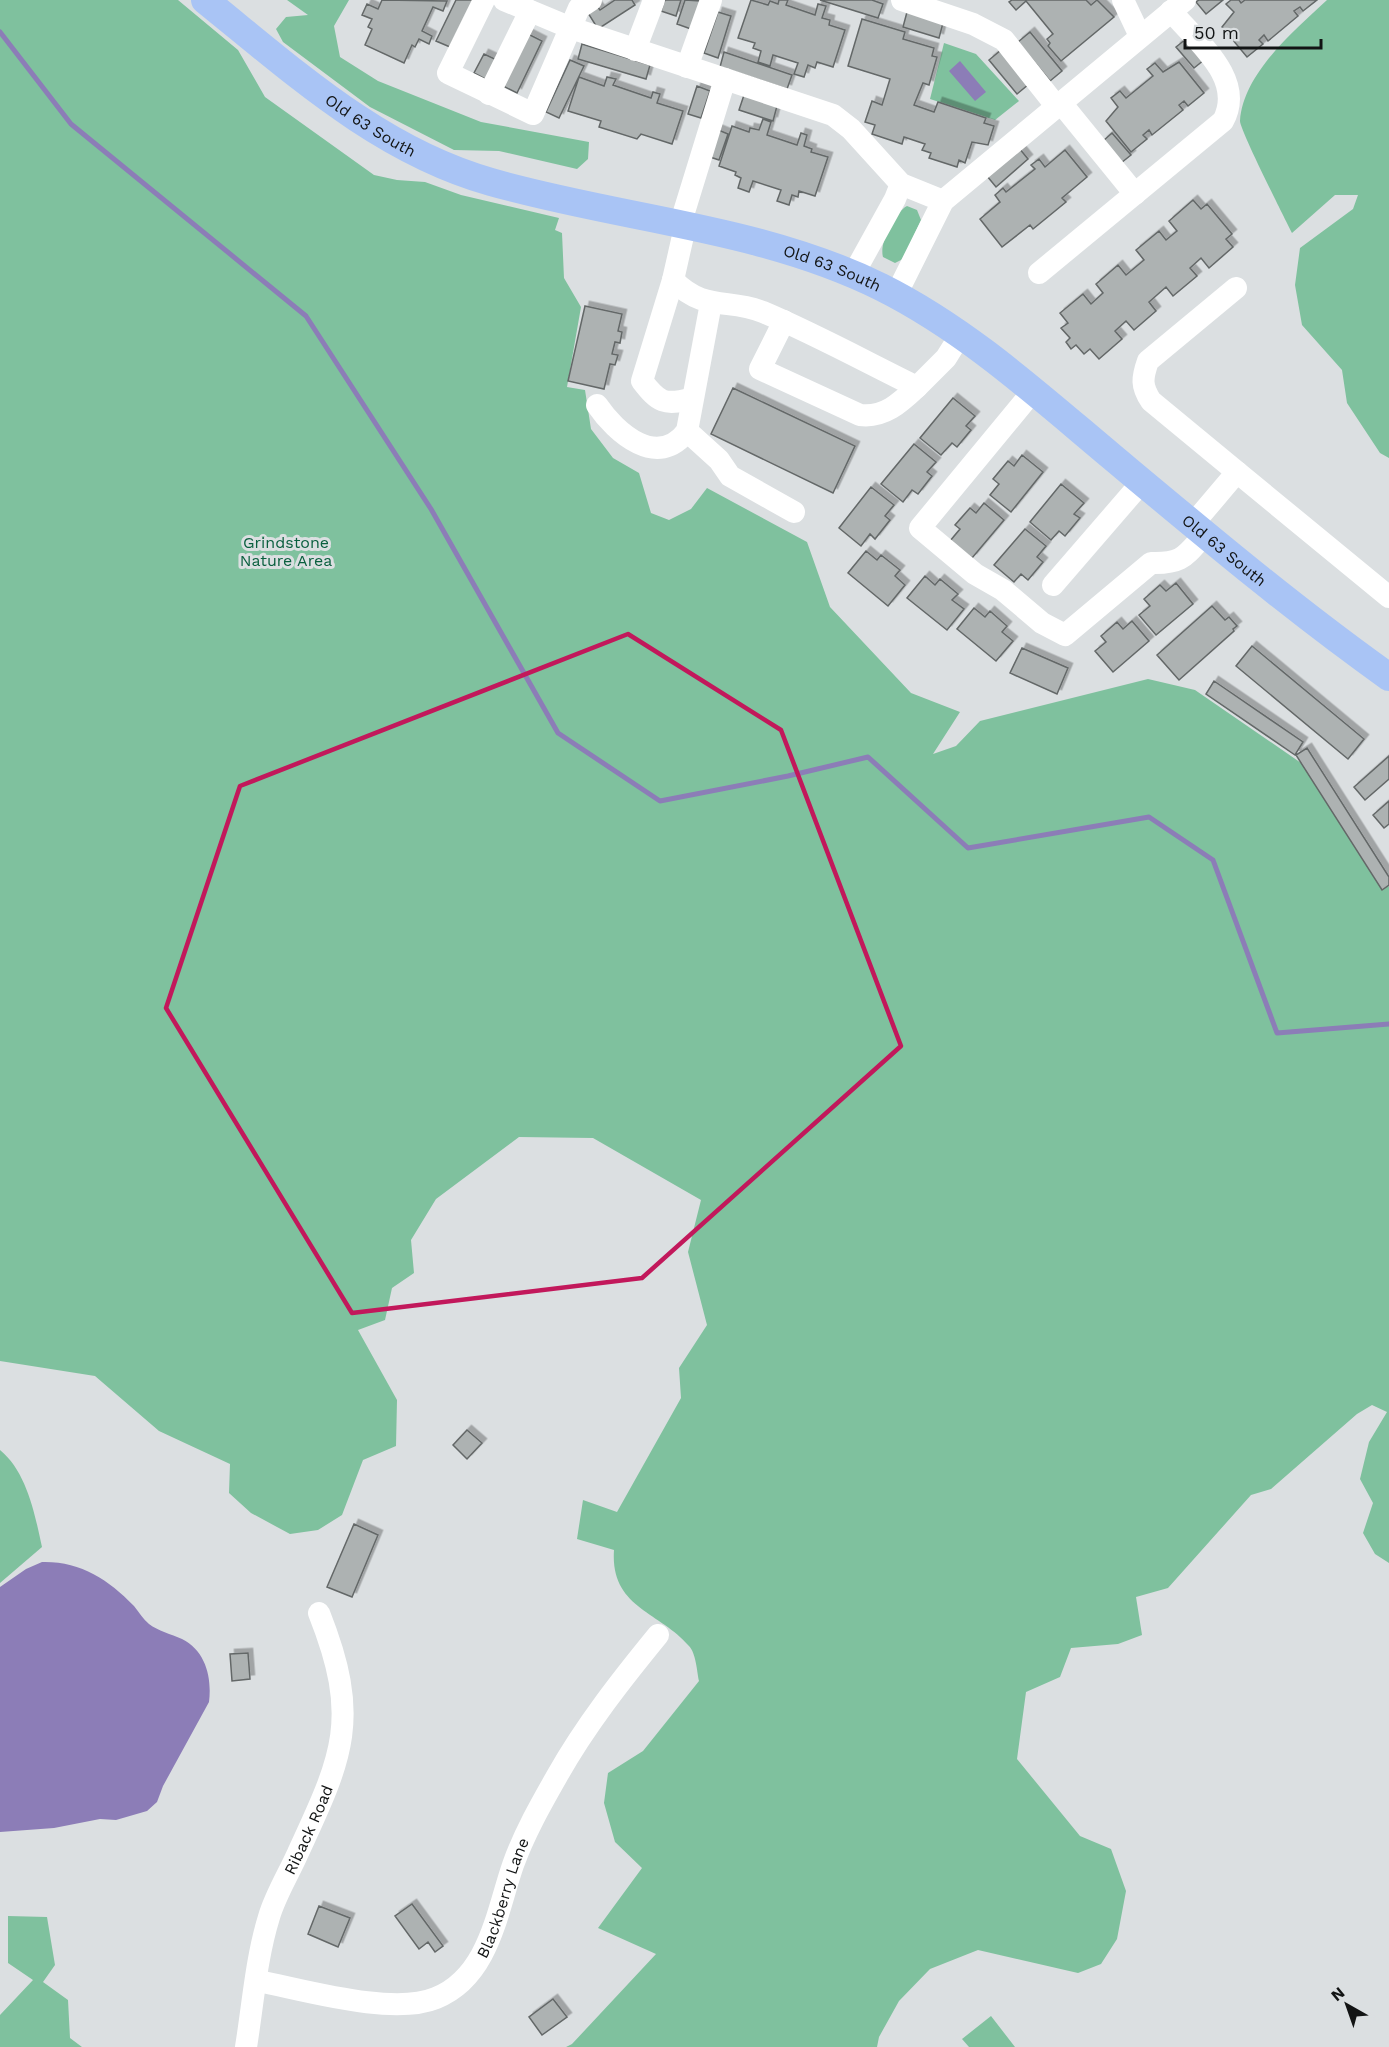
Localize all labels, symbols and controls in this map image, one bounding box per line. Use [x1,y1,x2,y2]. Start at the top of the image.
scale bar [1185,12,1322,50]
text: 50 m [1194,22,1239,43]
street label: Old 63 South [322,90,419,160]
street label: Old 63 South [781,240,884,295]
street label: Old 63 South [1178,510,1270,590]
park label: Grindstone Nature Area [240,533,332,570]
street label: Riback Road [280,1782,336,1878]
street label: Blackberry Lane [472,1835,532,1961]
north arrow [1317,1975,1377,2035]
text: N [1327,1983,1348,2005]

